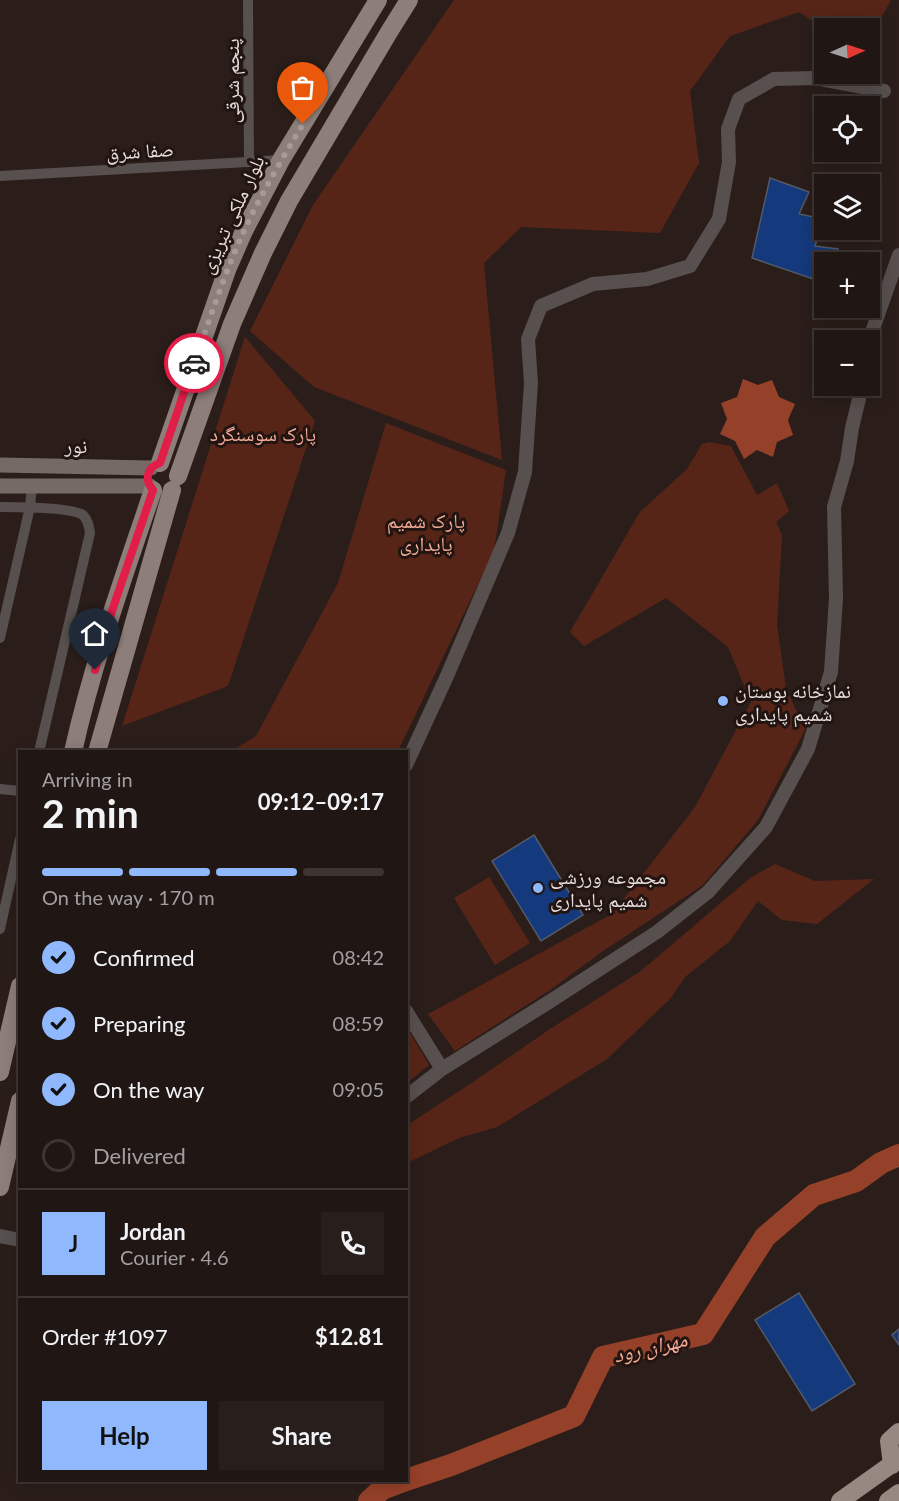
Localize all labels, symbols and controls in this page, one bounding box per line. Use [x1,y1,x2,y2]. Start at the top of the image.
north arrow [814,18,880,84]
map controls [814,18,880,396]
street label: پنجم شرقی [219,38,246,124]
pin [277,62,328,124]
icon: bag [286,71,319,104]
button: locate [814,96,880,162]
street label: صفا شرق [106,136,175,165]
street label: بلوار ملکى تبریزى [193,151,270,277]
button: layers [814,174,880,240]
button: + [814,252,880,318]
button: − [814,330,880,396]
courier [164,333,224,393]
icon: car [178,347,211,380]
park label: پارک سوسنگرد [210,421,316,446]
street label: نور [63,433,88,457]
park label: پارک شمیم پایداری [387,508,465,556]
pin [69,608,120,670]
icon: home [78,617,111,650]
place label: نمازخانه بوستان شمیم پایداری [735,678,851,728]
marker: نمازخانه بوستان شمیم پایداری [716,694,730,708]
text: Arriving in [42,767,133,791]
text: 09:12–09:17 [258,788,384,815]
text: 2 min [42,790,139,836]
place label: مجموعه ورزشی شمیم پایداری [550,864,666,914]
marker: مجموعه ورزشی شمیم پایداری [531,881,545,895]
text: On the way · 170 m [42,885,215,909]
icon: check [42,941,75,974]
text: Confirmed [93,944,195,971]
text: 08:42 [333,945,384,969]
icon: check [42,1007,75,1040]
text: Preparing [93,1010,185,1037]
text: 08:59 [333,1011,384,1035]
icon: check [42,1073,75,1106]
text: On the way [93,1076,204,1103]
text: 09:05 [333,1077,384,1101]
text: Delivered [93,1142,186,1169]
button: phone [321,1212,384,1275]
text: Jordan [120,1218,186,1245]
text: J [69,1230,78,1257]
text: Courier · 4.6 [120,1245,229,1269]
text: Order #1097 [42,1323,168,1350]
text: $12.81 [315,1323,384,1350]
water label: مهران رود [611,1325,690,1369]
button: Help [42,1401,207,1470]
button: Share [219,1401,384,1470]

